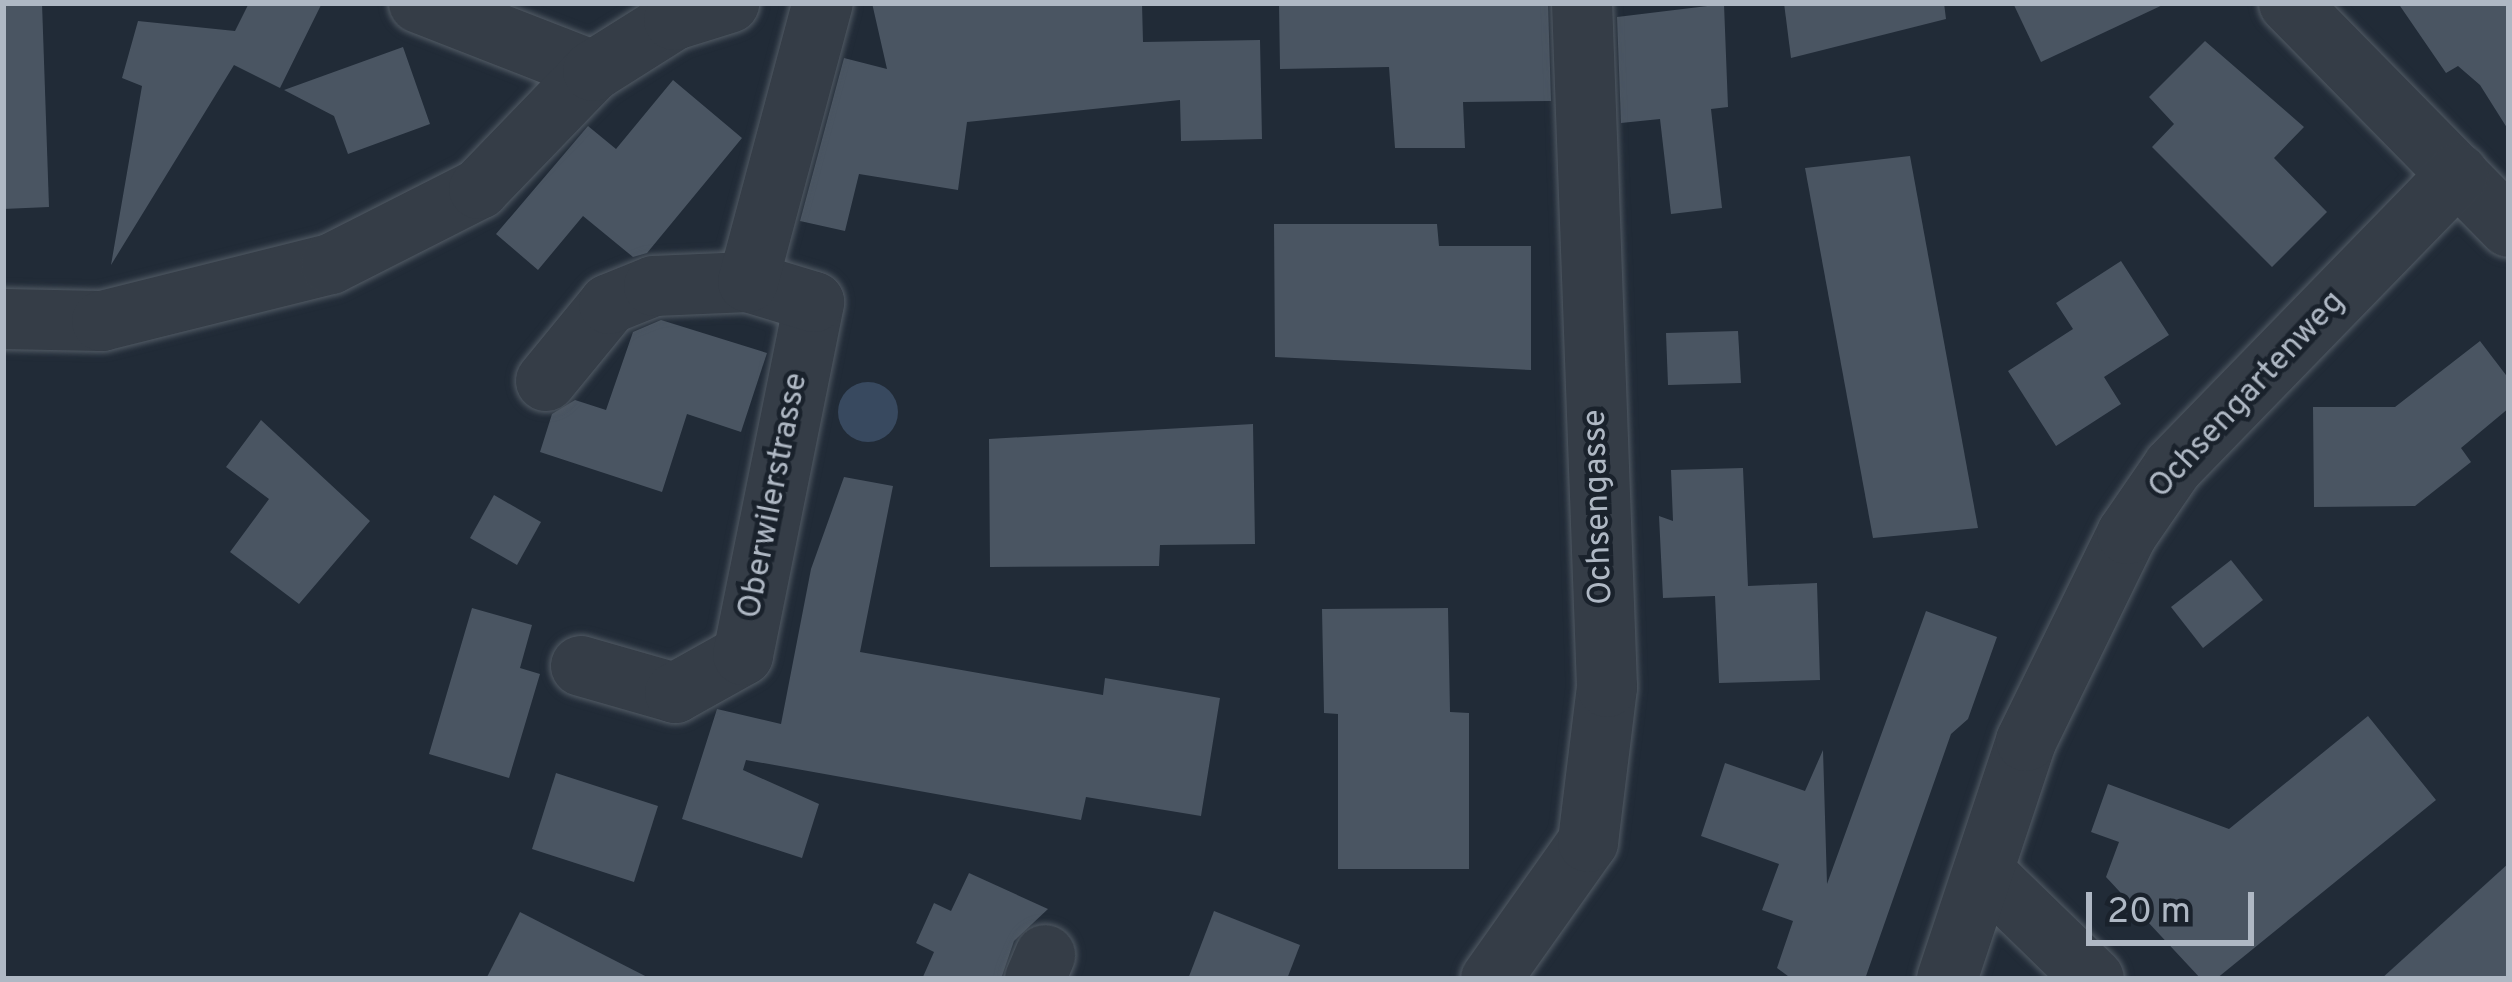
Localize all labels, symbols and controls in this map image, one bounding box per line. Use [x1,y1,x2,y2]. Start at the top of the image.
street label: Ochsengartenweg [2142,284,2354,508]
street label: Oberwilerstrasse [732,370,818,622]
street label: Ochsengasse [1577,409,1623,605]
scale bar [2092,868,2260,942]
text: 20 m [2107,890,2191,936]

